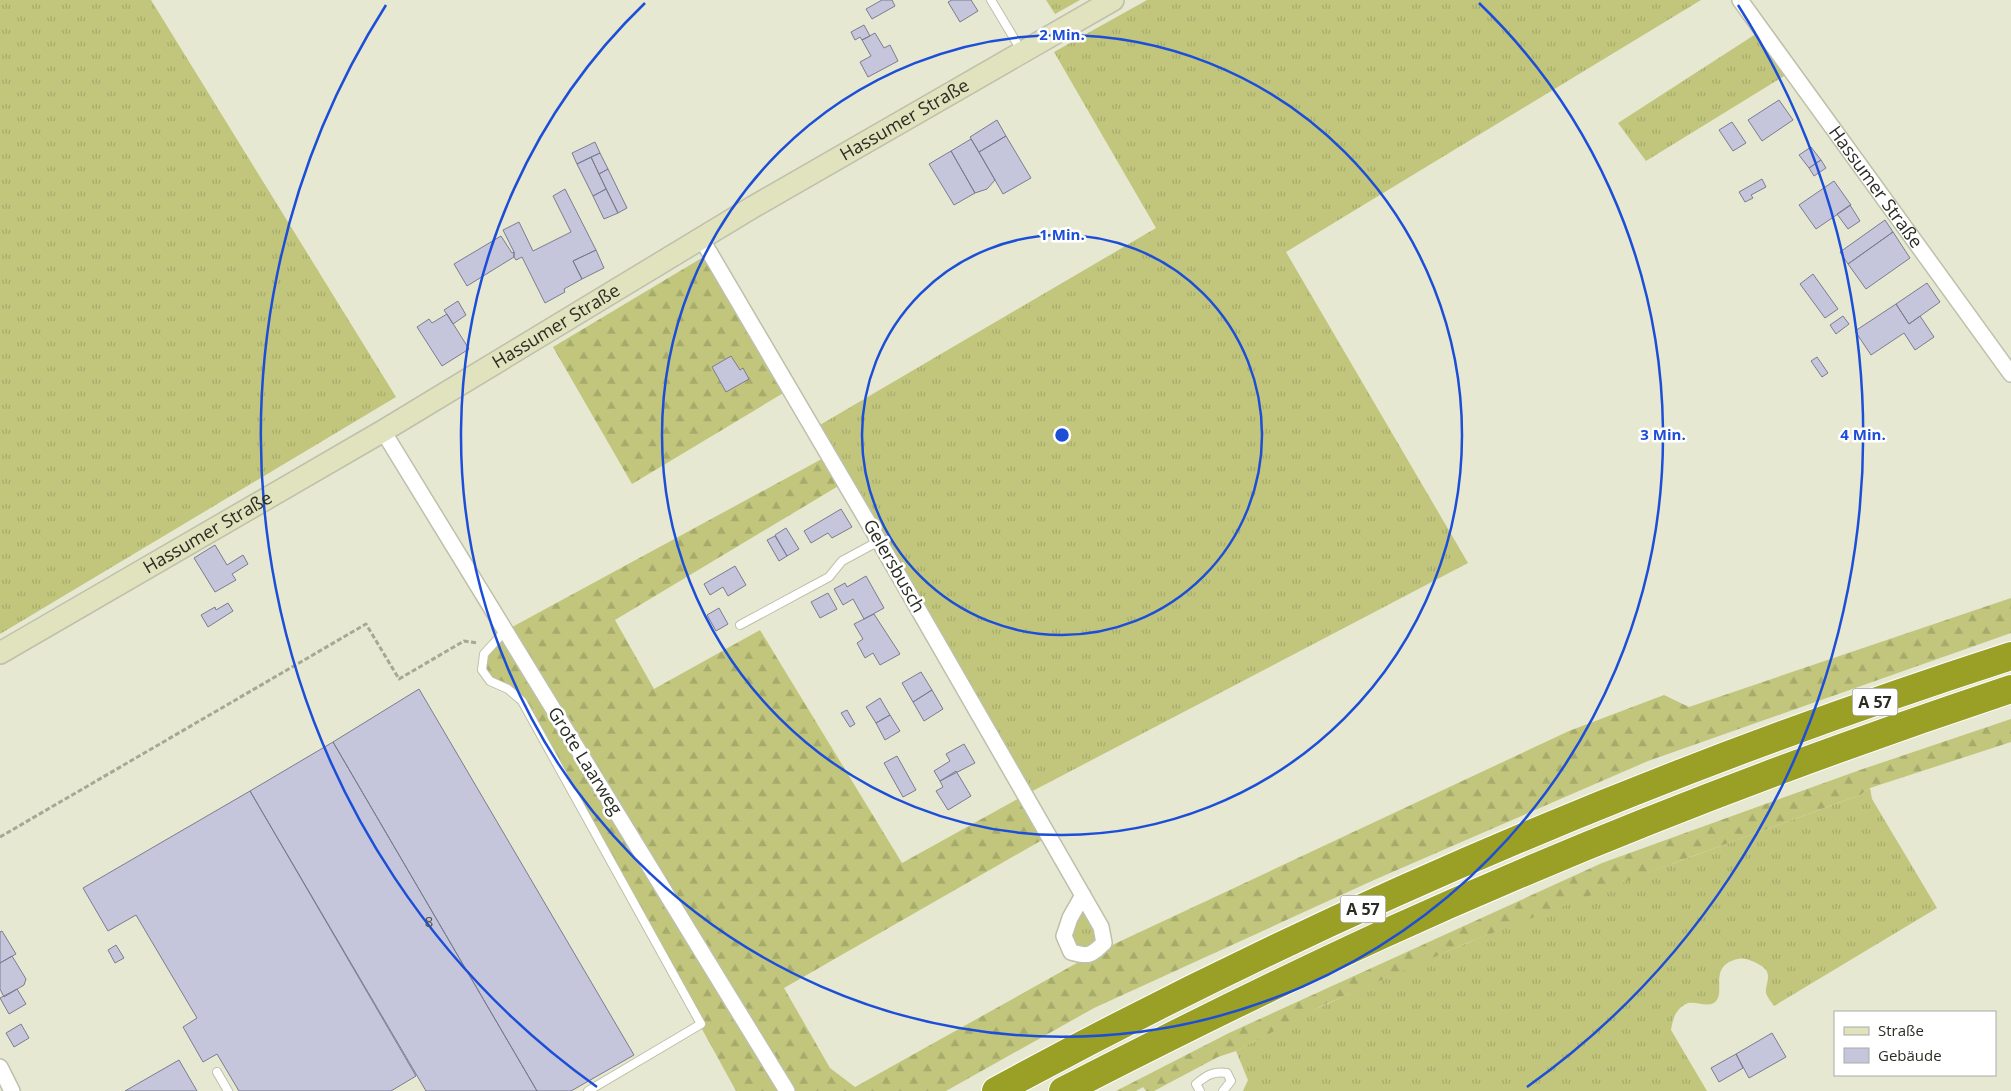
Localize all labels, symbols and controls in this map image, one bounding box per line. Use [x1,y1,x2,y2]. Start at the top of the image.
text: 2 Min. [1039,24,1085,44]
street label: Hassumer Straße [835,72,973,166]
street label: Hassumer Straße [1824,121,1929,252]
text: 1 Min. [1039,224,1085,244]
street label: Hassumer Straße [487,277,624,373]
text: 3 Min. [1640,424,1686,444]
text: 4 Min. [1840,424,1886,444]
centre of rings [1053,426,1071,444]
street label: Hassumer Straße [138,485,276,579]
street label: Gelersbusch [858,514,931,617]
road number: A 57 [1852,689,1898,716]
street label: Grote Laarweg [543,702,629,819]
road number: A 57 [1340,896,1386,922]
house number: 8 [425,911,433,931]
legend [1834,1011,1996,1076]
text: Straße [1878,1020,1924,1040]
text: Gebäude [1878,1045,1942,1065]

